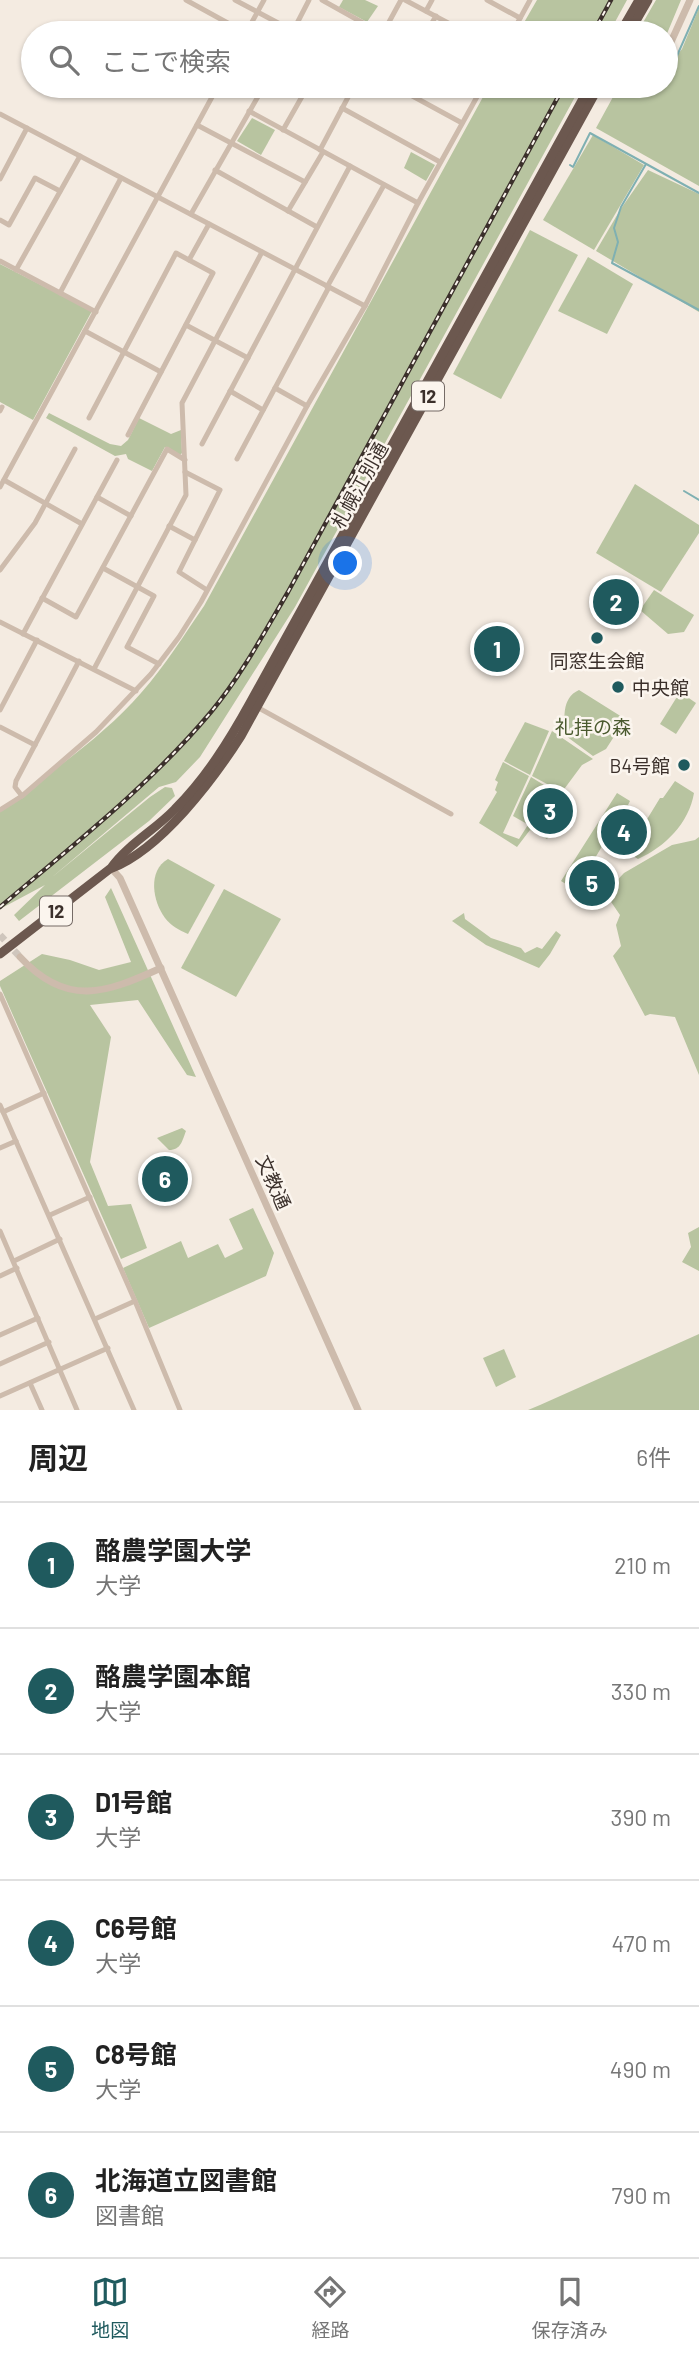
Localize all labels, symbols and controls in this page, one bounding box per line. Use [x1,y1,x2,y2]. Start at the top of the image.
search box [21,21,678,98]
icon: search [45,41,83,79]
text: ここで検索 [101,45,231,76]
road number: 12 [412,382,444,410]
street label: 札幌江別通 [326,438,392,532]
your location [328,546,362,580]
pin: 2 [593,576,639,628]
pin: 1 [474,623,520,675]
marker: 同窓生会館 [589,630,605,646]
place label: 同窓生会館 [549,649,645,672]
place label: 中央館 [632,676,689,699]
marker: 中央館 [610,679,626,695]
park label: 礼拝の森 [555,715,631,738]
place label: B4号館 [610,754,670,777]
marker: B4号館 [676,757,692,773]
pin: 3 [527,785,573,837]
pin: 4 [601,806,647,858]
pin: 5 [569,857,615,909]
road number: 12 [40,896,72,926]
street label: 文教通 [252,1151,296,1213]
pin: 6 [142,1153,188,1205]
text: 周辺 [28,1439,88,1475]
text: 6件 [636,1443,671,1471]
text: 酪農学園大学 [95,1534,251,1565]
text: 1 [47,1551,55,1579]
text: 210 m [614,1551,671,1579]
text: 大学 [95,1571,141,1599]
text: 酪農学園本館 [95,1660,251,1691]
text: 2 [45,1677,57,1705]
text: 330 m [611,1677,671,1705]
text: 大学 [95,1697,141,1725]
text: D1号館 [95,1786,172,1817]
text: 3 [45,1803,57,1831]
text: 390 m [611,1803,671,1831]
text: 大学 [95,1823,141,1851]
text: C6号館 [95,1912,177,1943]
text: 4 [44,1929,58,1957]
text: 470 m [612,1929,671,1957]
text: 大学 [95,1949,141,1977]
text: C8号館 [95,2038,177,2069]
text: 5 [45,2055,57,2083]
text: 490 m [610,2055,671,2083]
text: 大学 [95,2075,141,2103]
text: 北海道立図書館 [95,2164,277,2195]
text: 6 [45,2181,57,2209]
text: 790 m [612,2181,671,2209]
text: 図書館 [95,2201,164,2229]
tab: 地図 [91,2273,129,2342]
tab: 経路 [311,2273,350,2342]
tab: 保存済み [532,2273,608,2342]

